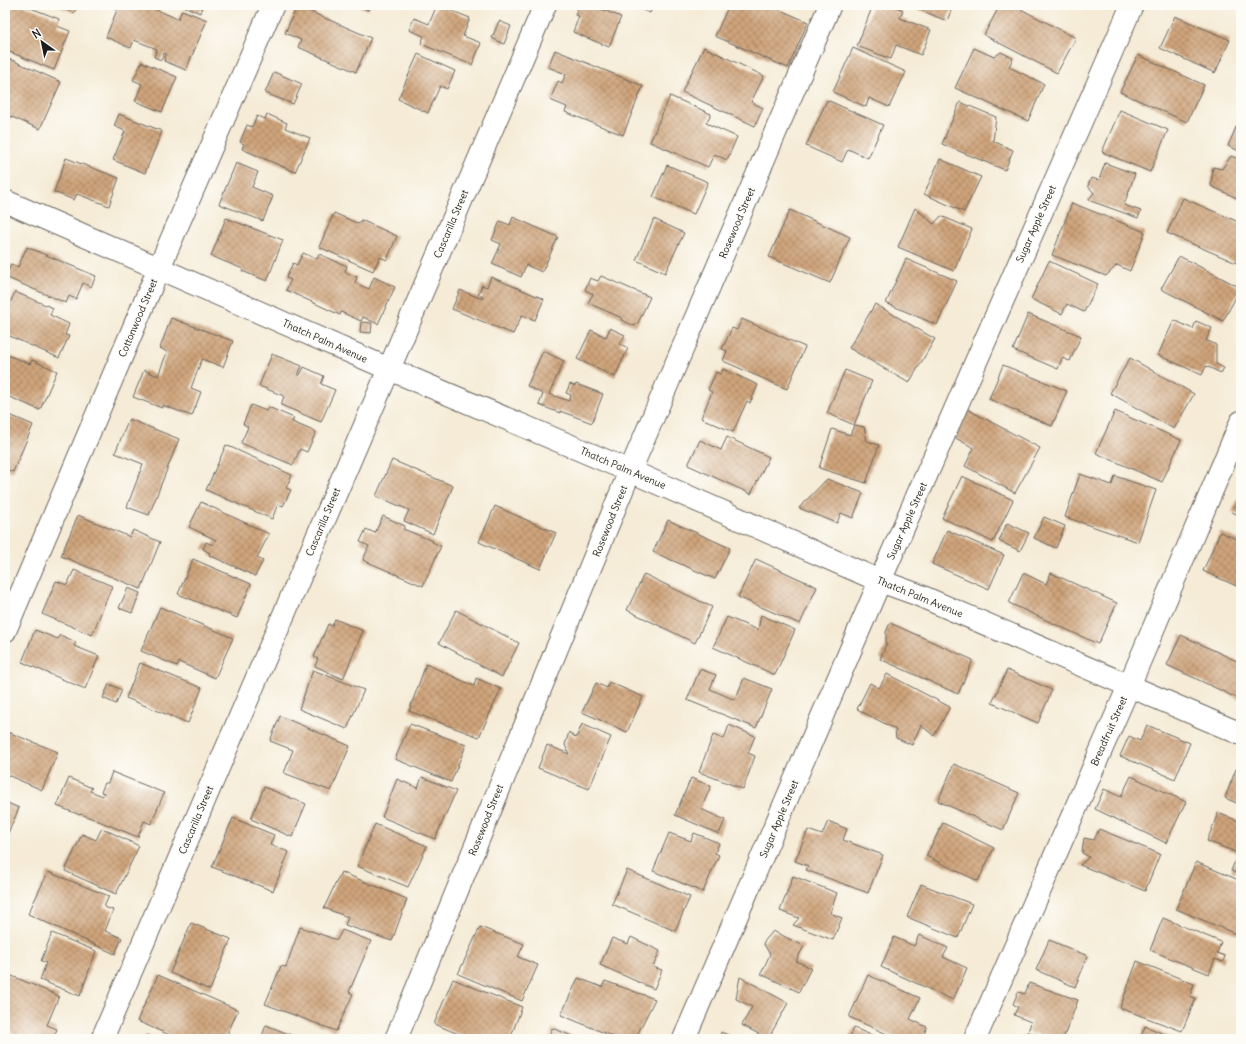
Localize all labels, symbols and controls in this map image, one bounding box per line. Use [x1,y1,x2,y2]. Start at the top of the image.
north arrow [22,22,62,62]
text: N [30,26,44,42]
street label: Sugar Apple Street [1013,183,1059,265]
street label: Rosewood Street [716,185,758,260]
street label: Cascarilla Street [431,187,472,260]
street label: Cottonwood Street [116,276,161,359]
street label: Thatch Palm Avenue [280,316,370,366]
street label: Thatch Palm Avenue [578,444,668,492]
street label: Sugar Apple Street [884,480,930,562]
street label: Rosewood Street [590,483,630,559]
street label: Cascarilla Street [303,485,344,558]
street label: Thatch Palm Avenue [875,574,965,620]
street label: Breadfruit Street [1088,693,1130,768]
street label: Sugar Apple Street [757,777,802,860]
street label: Rosewood Street [466,782,506,858]
street label: Cascarilla Street [176,783,217,856]

